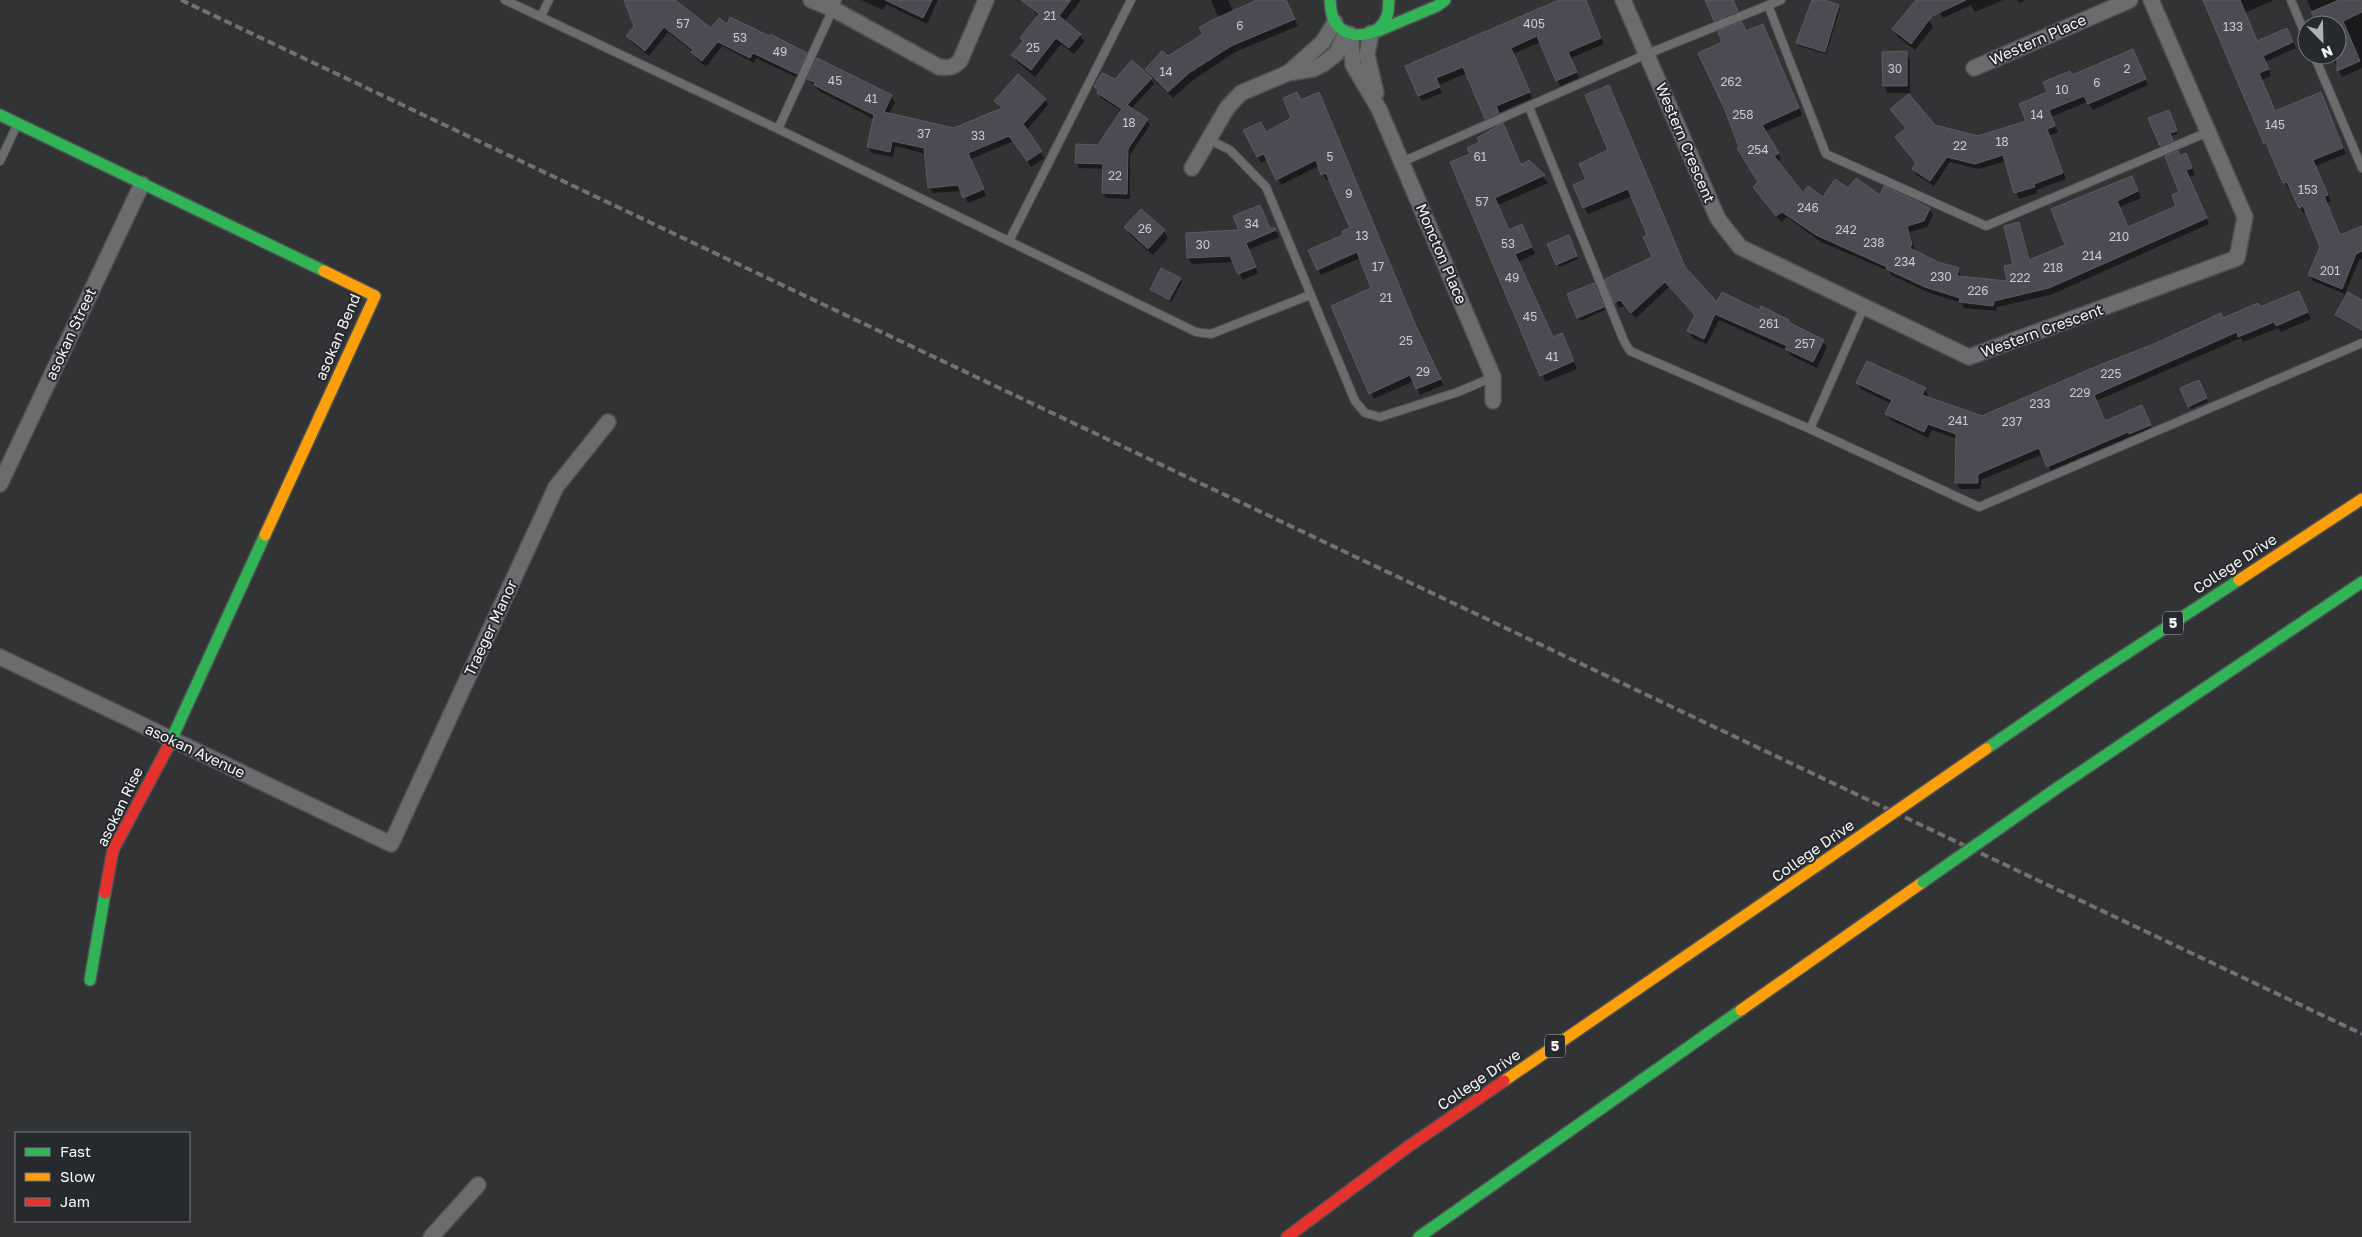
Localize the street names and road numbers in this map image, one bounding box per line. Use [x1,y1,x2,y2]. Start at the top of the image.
street label: Western Place [1986,10,2089,68]
street label: Western Crescent [1653,80,1719,205]
street label: Moncton Place [1413,201,1471,307]
street label: asokan Street [41,285,99,383]
street label: asokan Bend [311,291,363,383]
street label: Western Crescent [1978,300,2105,360]
street label: College Drive [2189,529,2280,597]
street label: Traeger Manor [460,577,520,678]
road number: 5 [2163,612,2183,634]
street label: asokan Avenue [143,719,249,781]
street label: asokan Rise [92,764,146,849]
street label: College Drive [1768,815,1857,885]
road number: 5 [1545,1034,1565,1058]
street label: College Drive [1434,1045,1524,1114]

